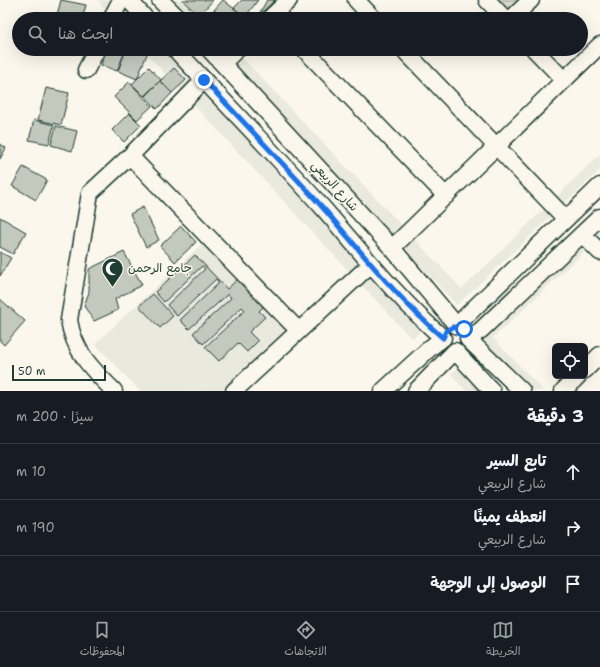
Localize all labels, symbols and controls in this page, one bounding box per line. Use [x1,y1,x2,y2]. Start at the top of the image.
search box [12,12,588,56]
icon: search [26,23,48,45]
text: ابحث هنا [58,24,113,44]
route end [195,71,213,89]
street label: شارع الربيعي [306,157,362,217]
mosque icon: جامع الرحمن [100,255,126,288]
place label: جامع الرحمن [128,260,192,277]
route start [455,320,473,338]
map controls [552,343,588,379]
button: locate [552,343,588,379]
scale bar [12,363,106,382]
text: 50 m [18,364,46,379]
text: 3 دقيقة [527,405,584,427]
text: سيرًا · 200 m [16,408,94,425]
text: تابع السير [487,451,546,471]
icon: ahead [562,461,584,483]
text: 10 m [16,463,46,480]
text: شارع الربيعي [478,475,546,492]
text: انعطف يمينًا [474,507,546,527]
icon: right [562,517,584,539]
text: 190 m [16,519,55,536]
text: شارع الربيعي [478,531,546,548]
text: الوصول إلى الوجهة [430,573,546,593]
icon: arrive [562,573,584,595]
tab: المحفوظات [80,619,125,661]
tab: الاتجاهات [284,619,327,661]
tab: الخريطة [486,619,520,661]

